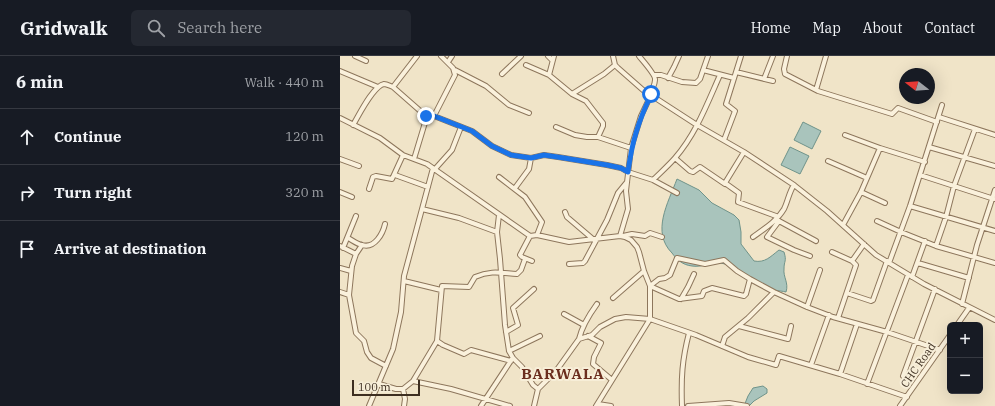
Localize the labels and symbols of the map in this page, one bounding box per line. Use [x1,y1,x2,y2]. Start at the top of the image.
north arrow [899,68,935,104]
route start [642,85,660,103]
route end [417,107,435,125]
street label: CHC Road [897,340,939,390]
district label: BARWALA [521,364,605,383]
scale bar [352,378,420,397]

